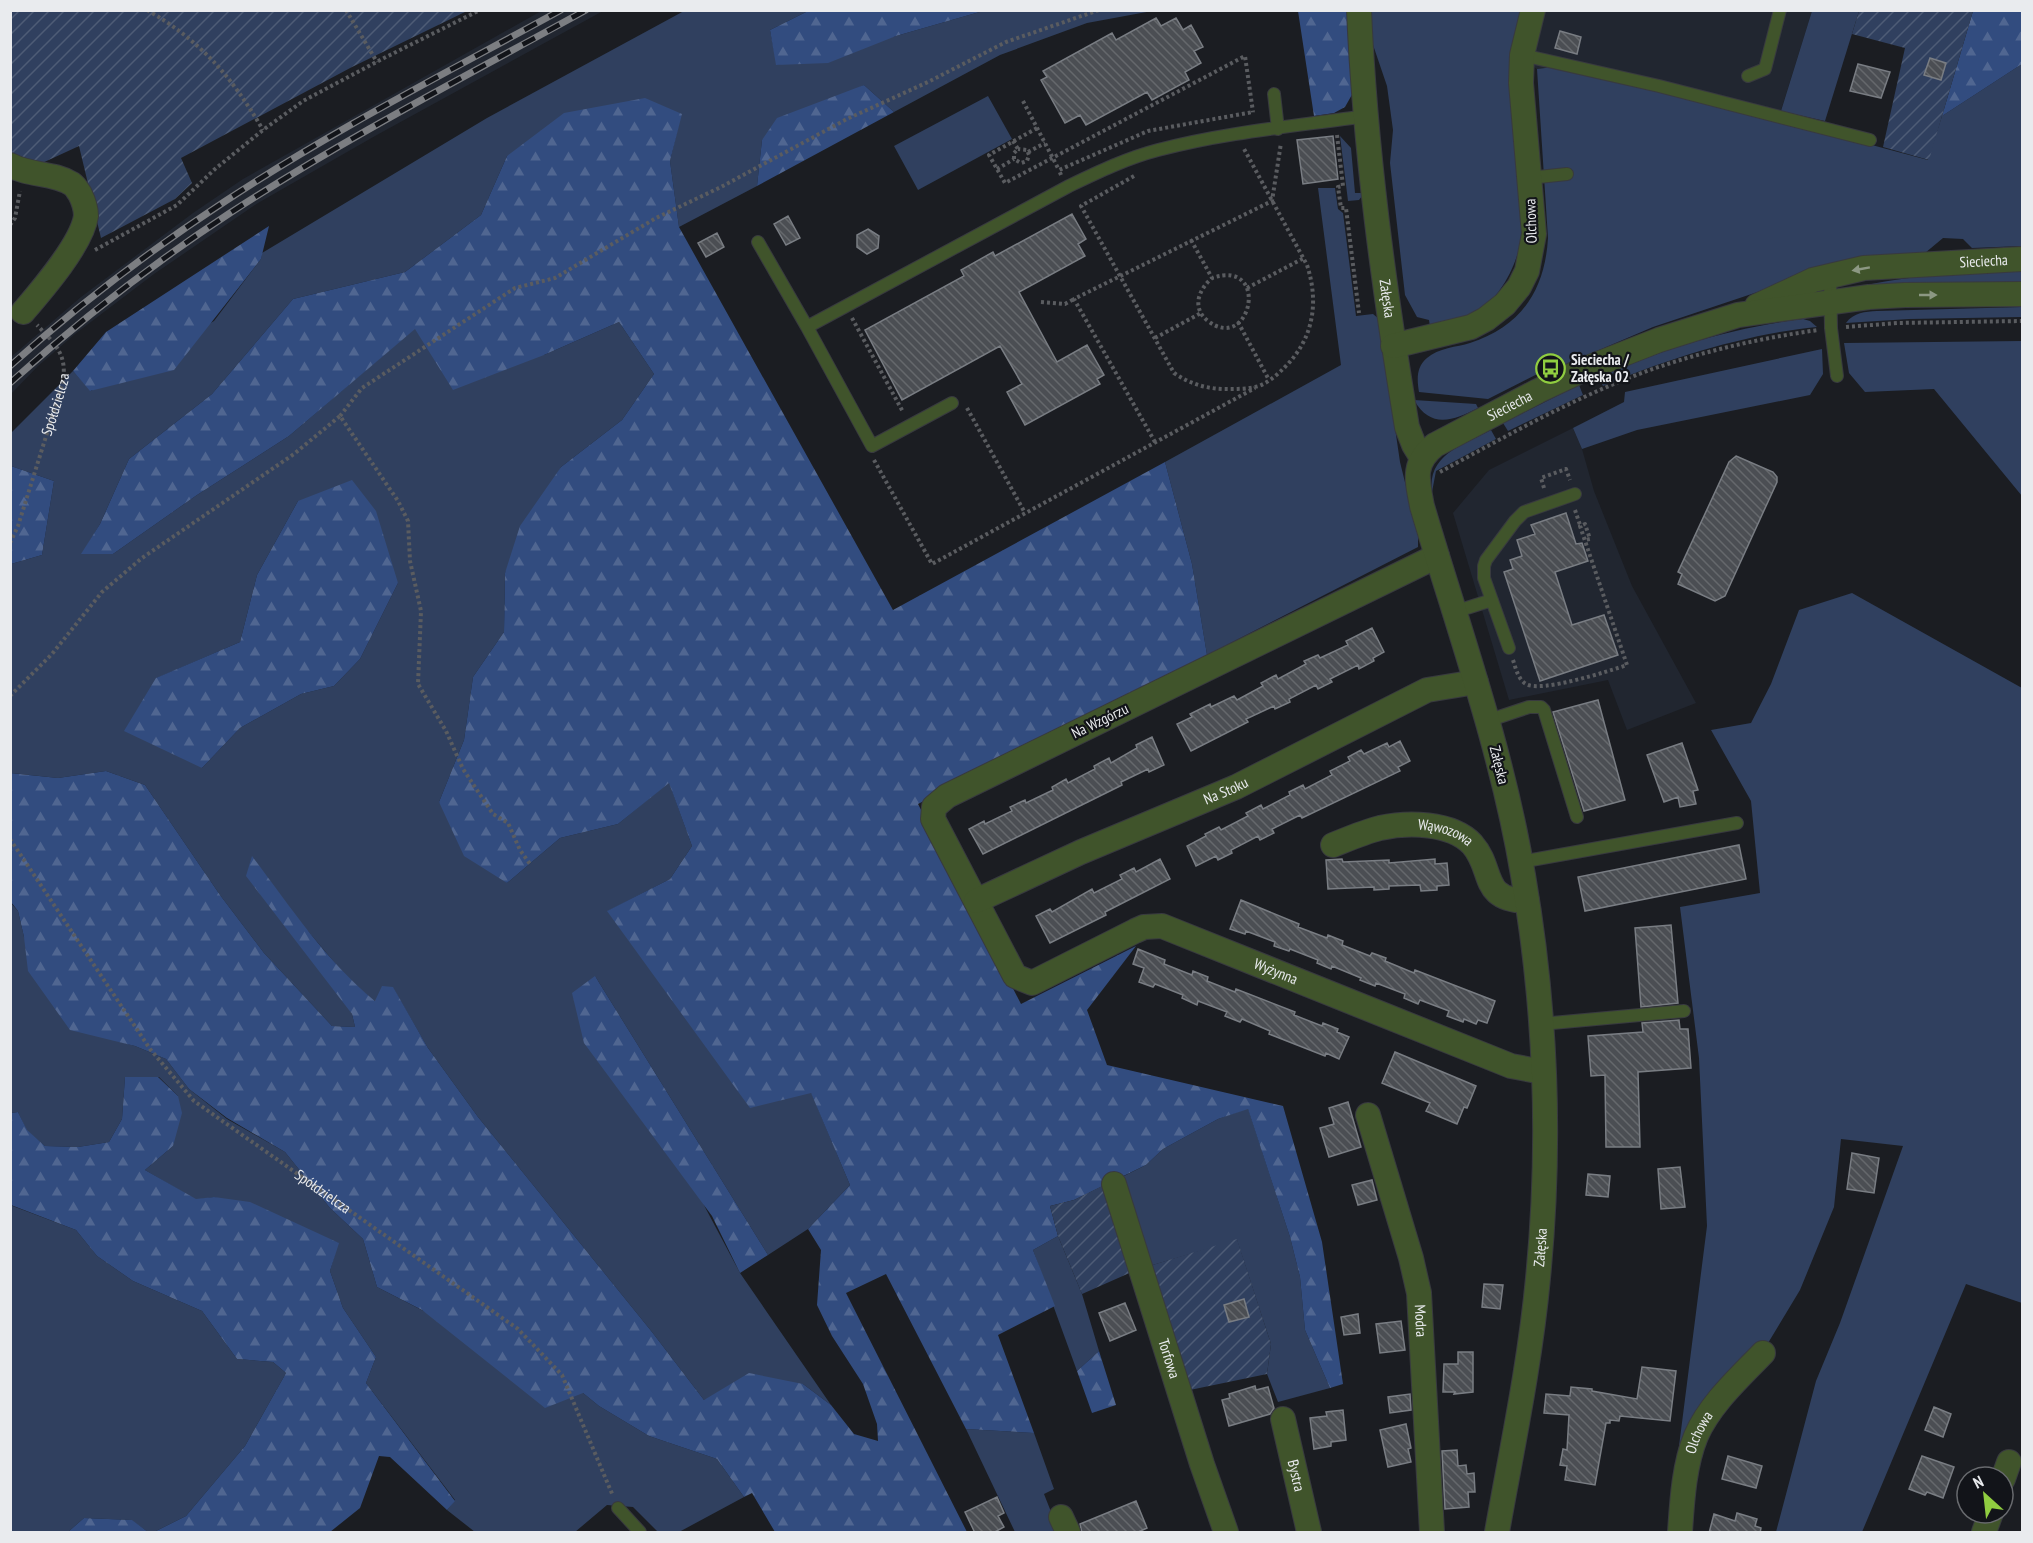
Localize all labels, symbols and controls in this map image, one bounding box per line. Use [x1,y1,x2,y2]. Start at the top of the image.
street label: Olchowa [1520,198,1541,244]
street label: Sieciecha [1959,250,2008,272]
one-way arrow [1851,265,1870,274]
street label: Załęska [1375,278,1400,319]
one-way arrow [1918,290,1937,300]
place label: Sieciecha / Załęska 02 [1571,350,1630,386]
bus stop icon: Sieciecha / Załęska 02 [1534,353,1566,385]
street label: Spółdzielcza [37,373,73,438]
street label: Sieciecha [1483,386,1535,425]
street label: Na Wzgórzu [1068,699,1131,742]
street label: Załęska [1486,744,1513,786]
street label: Na Stoku [1201,773,1251,809]
street label: Wąwozowa [1418,815,1478,850]
street label: Wyżynna [1251,954,1301,988]
street label: Spółdzielcza [291,1165,355,1218]
street label: Załęska [1529,1227,1551,1268]
street label: Modra [1411,1304,1431,1338]
street label: Torfowa [1154,1336,1185,1381]
street label: Olchowa [1681,1407,1717,1456]
street label: Bystra [1284,1458,1309,1493]
north arrow [1955,1465,2015,1525]
text: N [1970,1471,1987,1493]

